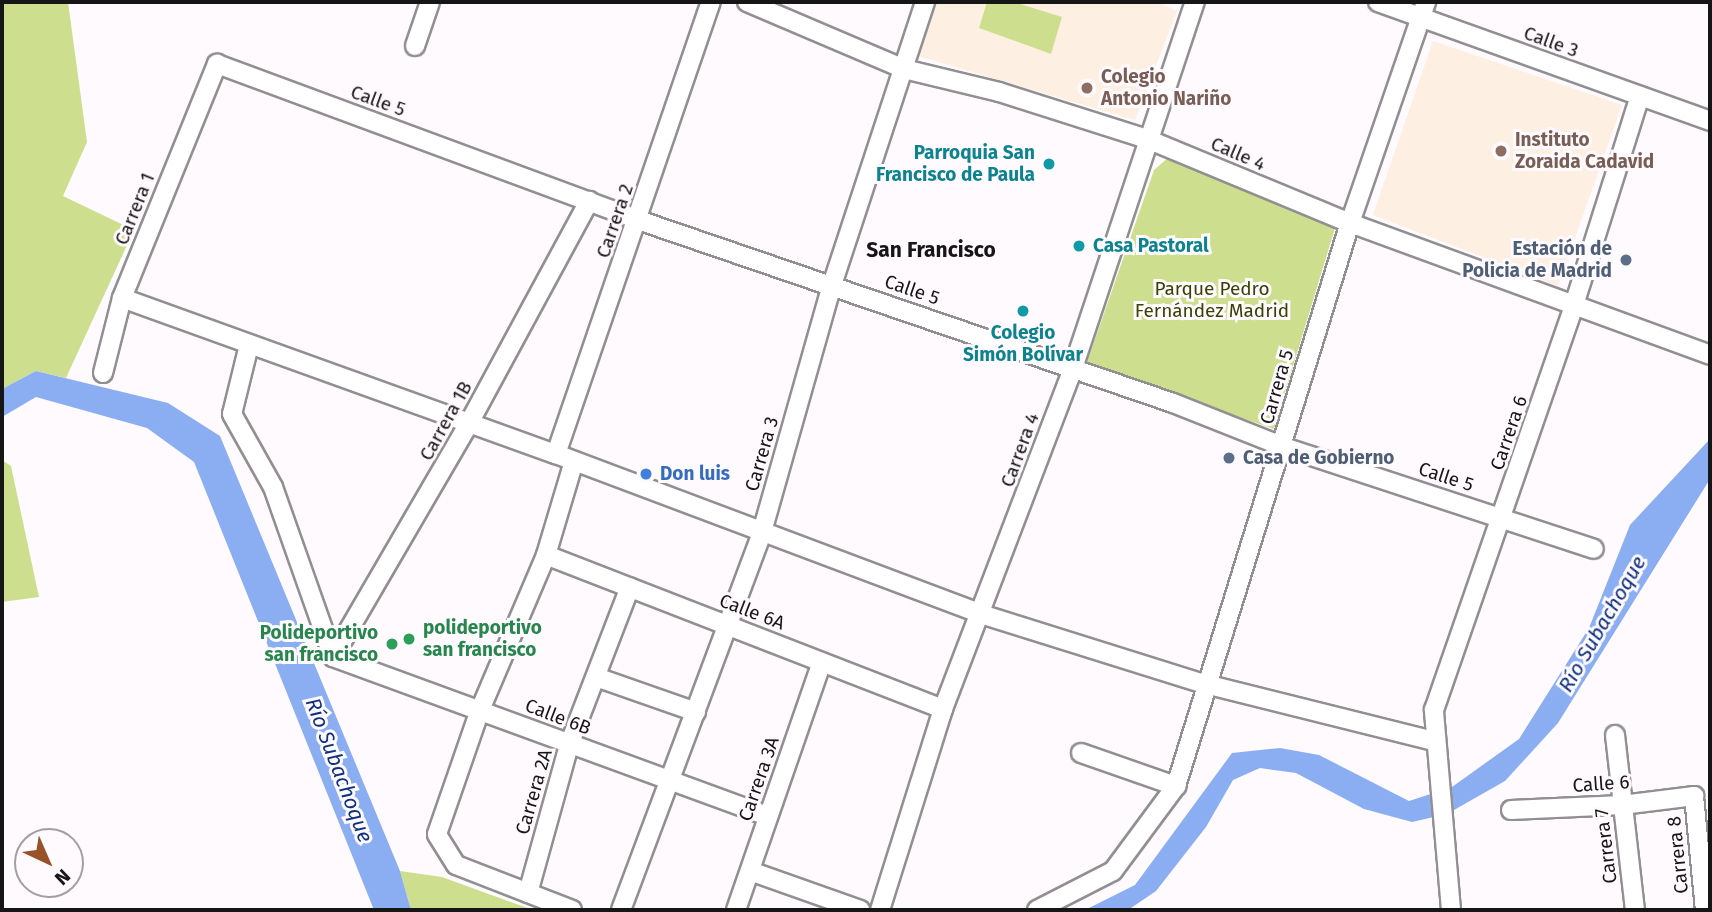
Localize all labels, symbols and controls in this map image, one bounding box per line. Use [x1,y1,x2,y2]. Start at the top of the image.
street label: Calle 3 [1521,22,1581,62]
place label: Colegio Antonio Nariño [1101,66,1231,110]
marker: Colegio Antonio Nariño [1079,80,1095,96]
street label: Calle 5 [348,81,408,121]
place label: Instituto Zoraida Cadavid [1515,129,1654,173]
street label: Calle 4 [1207,132,1269,176]
place label: Parroquia San Francisco de Paula [876,142,1035,186]
marker: Instituto Zoraida Cadavid [1493,143,1509,159]
marker: Parroquia San Francisco de Paula [1041,156,1057,172]
street label: Carrera 1 [110,170,160,248]
street label: Carrera 2 [592,181,638,261]
place label: Casa Pastoral [1093,235,1209,257]
district label: San Francisco [866,237,996,263]
marker: Casa Pastoral [1071,238,1087,254]
place label: Estación de Policia de Madrid [1462,238,1612,282]
marker: Estación de Policia de Madrid [1618,252,1634,268]
street label: Calle 5 [882,270,942,310]
park label: Parque Pedro Fernández Madrid [1135,278,1289,322]
marker: Colegio Simón Bolívar [1015,303,1031,319]
place label: Colegio Simón Bolívar [963,322,1083,366]
street label: Carrera 5 [1255,347,1299,427]
street label: Carrera 1B [415,377,477,465]
street label: Carrera 6 [1486,393,1532,473]
street label: Carrera 4 [996,410,1044,490]
street label: Carrera 3 [740,414,784,494]
place label: Casa de Gobierno [1243,447,1394,469]
marker: Casa de Gobierno [1221,450,1237,466]
street label: Calle 5 [1416,457,1476,497]
place label: Don luis [660,463,730,485]
marker: Don luis [638,466,654,482]
water label: Río Subachoque [1553,552,1651,696]
street label: Calle 6A [716,589,788,635]
place label: polideportivo san francisco [423,617,542,661]
place label: Polideportivo san francisco [260,622,378,666]
marker: polideportivo san francisco [401,631,417,647]
marker: Polideportivo san francisco [384,636,400,652]
water label: Río Subachoque [300,694,378,846]
street label: Calle 6B [522,694,594,740]
street label: Carrera 3A [734,734,784,824]
street label: Carrera 2A [511,747,557,837]
street label: Calle 6 [1572,771,1630,797]
street label: Carrera 7 [1590,807,1622,885]
street label: Carrera 8 [1663,815,1693,895]
north arrow [14,828,84,898]
text: N [50,864,75,890]

